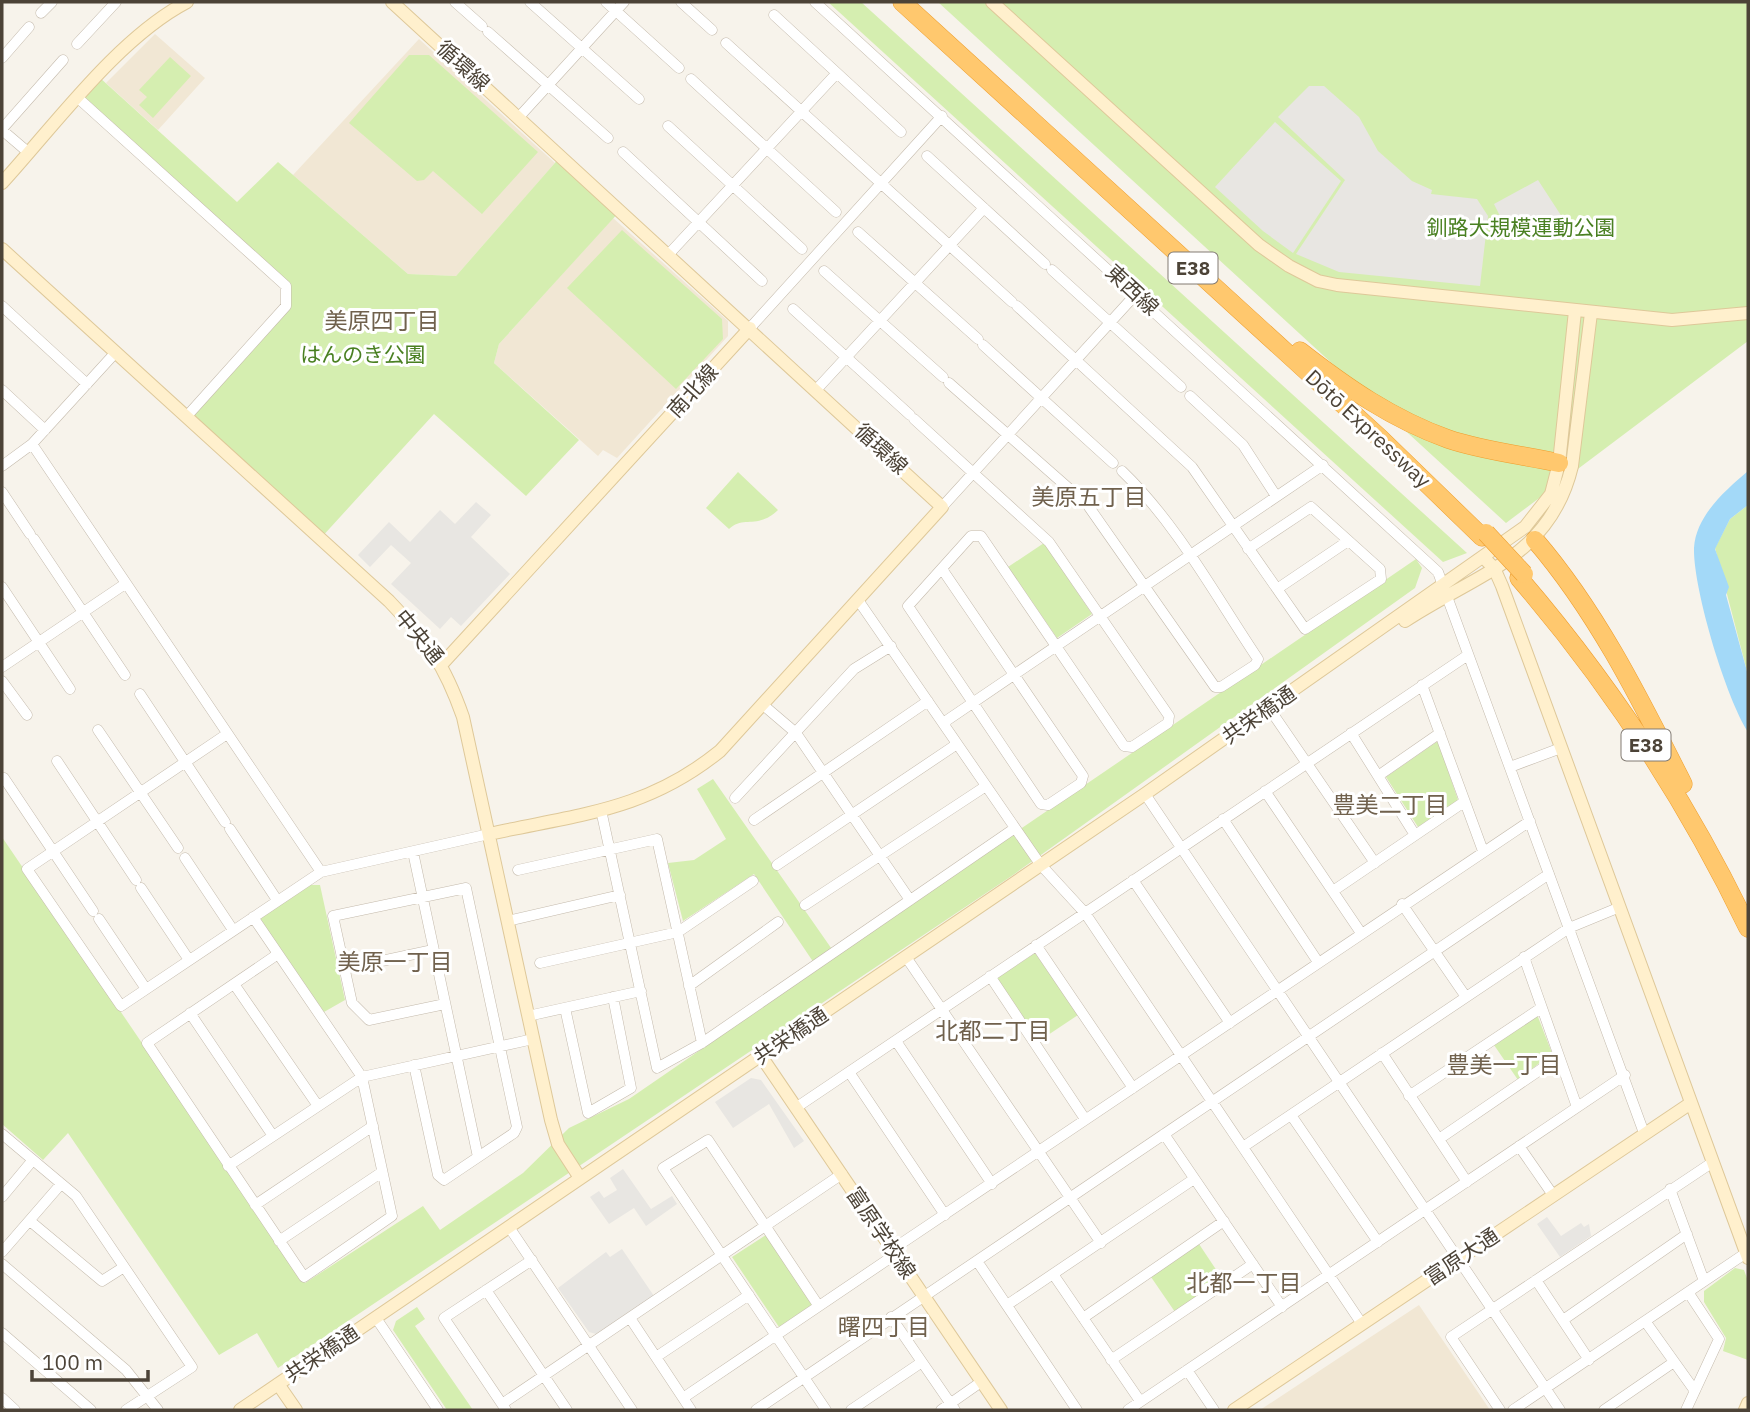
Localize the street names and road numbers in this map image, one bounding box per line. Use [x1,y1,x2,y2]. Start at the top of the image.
street label: 循環線 [431,34,496,97]
road number: E38 [1168,252,1218,284]
street label: 東西線 [1100,258,1165,321]
street label: 南北線 [661,358,724,423]
street label: Dōtō Expressway [1300,363,1438,494]
street label: 循環線 [849,417,914,480]
street label: 中央通 [389,603,450,670]
street label: 共栄橋通 [1216,679,1301,750]
road number: E38 [1622,730,1670,760]
street label: 共栄橋通 [748,1000,833,1070]
street label: 富原学校線 [841,1181,923,1284]
street label: 富原大通 [1419,1221,1504,1291]
street label: 共栄橋通 [279,1318,364,1388]

